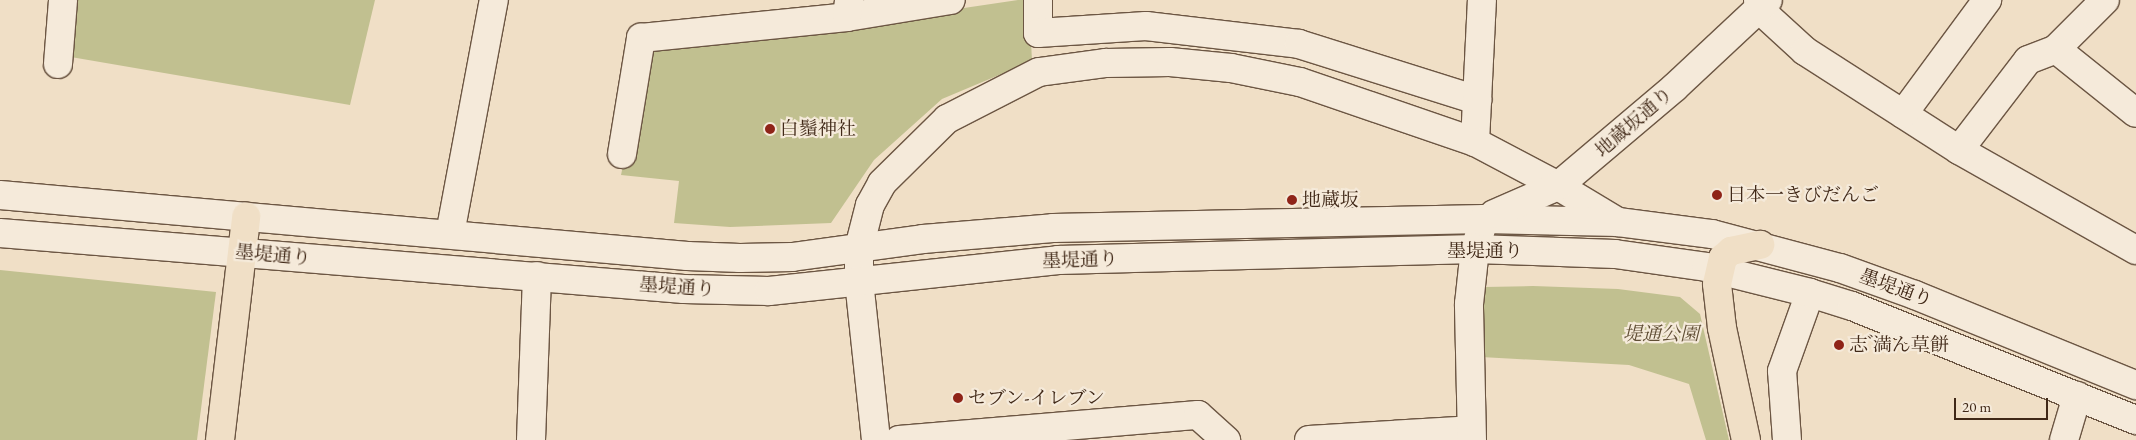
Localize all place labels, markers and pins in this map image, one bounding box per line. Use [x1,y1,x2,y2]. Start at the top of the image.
place label: 白鬚神社 [780,118,856,140]
marker: 白鬚神社 [764,123,776,135]
place label: 日本一きびだんご [1727,184,1879,206]
place label: 地蔵坂 [1302,189,1359,211]
marker: 日本一きびだんご [1711,189,1723,201]
marker: 地蔵坂 [1286,194,1298,206]
place label: 志 ゙満ん草餅 [1849,334,1948,356]
marker: 志 ゙満ん草餅 [1833,339,1845,351]
place label: セブン-イレブン [968,387,1106,409]
marker: セブン-イレブン [952,392,964,404]

